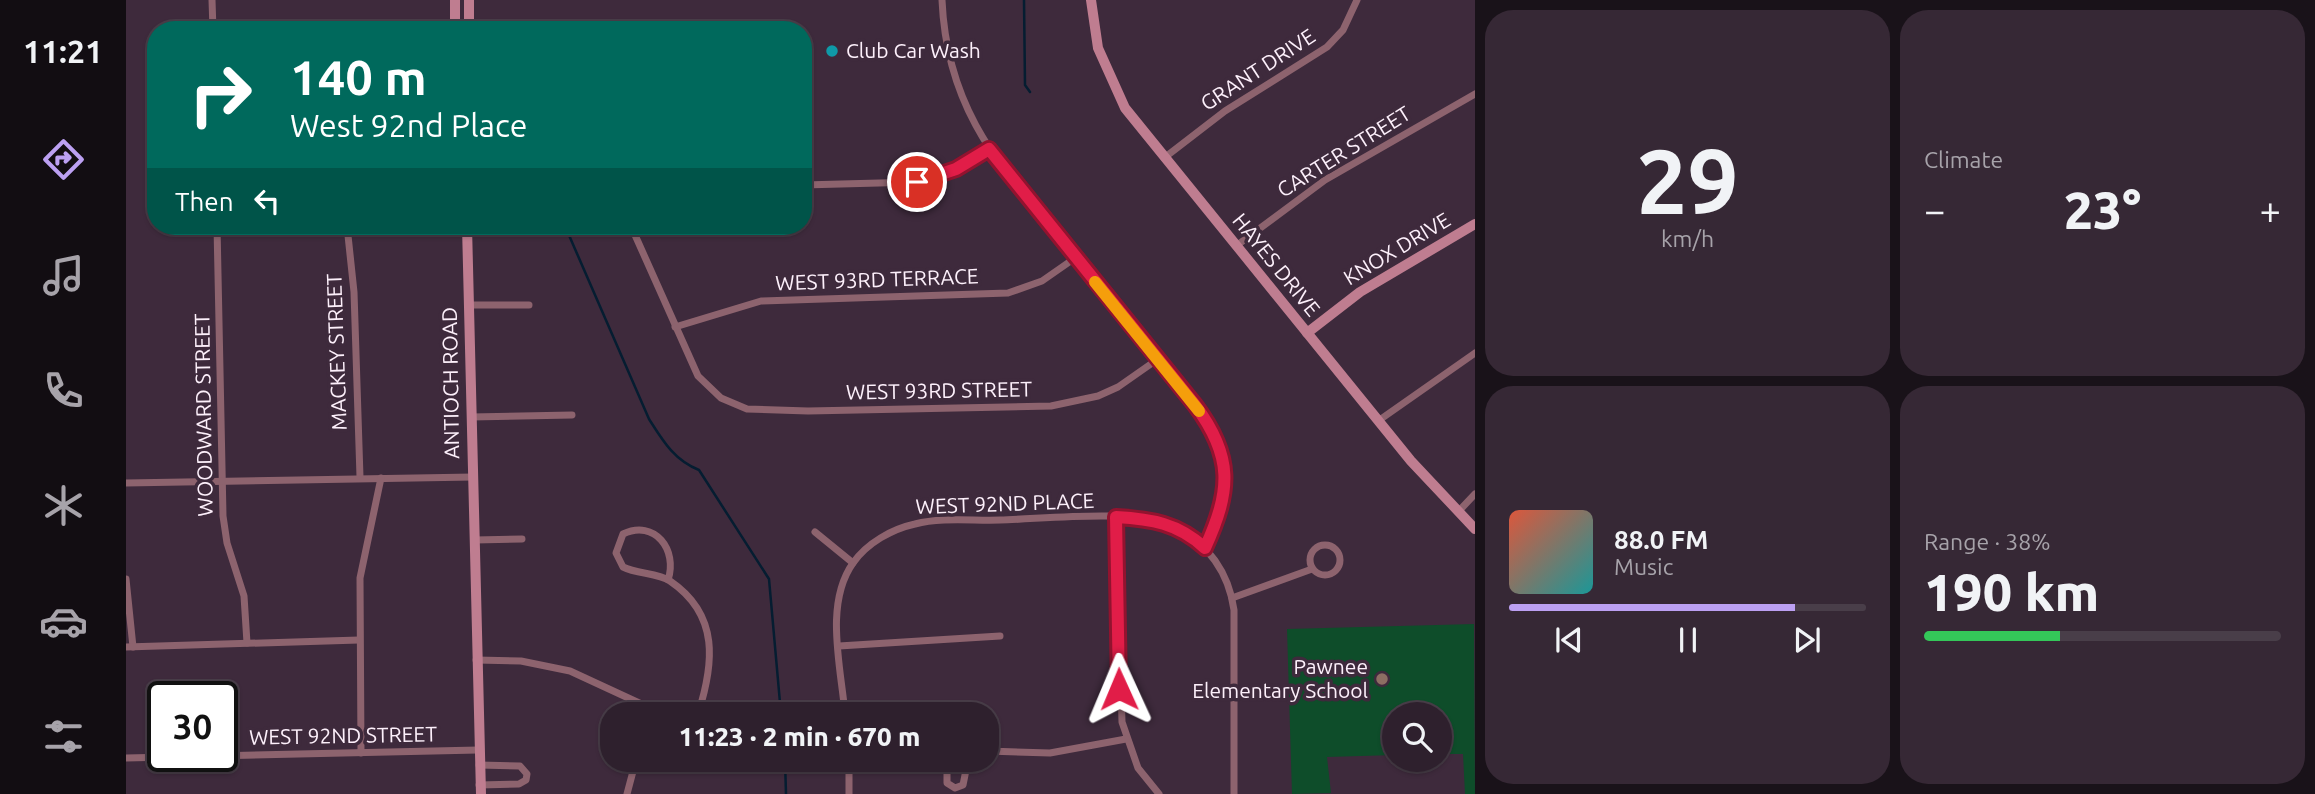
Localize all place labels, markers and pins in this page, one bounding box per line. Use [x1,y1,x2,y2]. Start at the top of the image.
place label: Club Car Wash [846,38,981,62]
marker: Club Car Wash [824,43,840,59]
pin [887,152,947,212]
place label: Pawnee Elementary School [1192,654,1368,702]
marker: Pawnee Elementary School [1374,671,1390,687]

